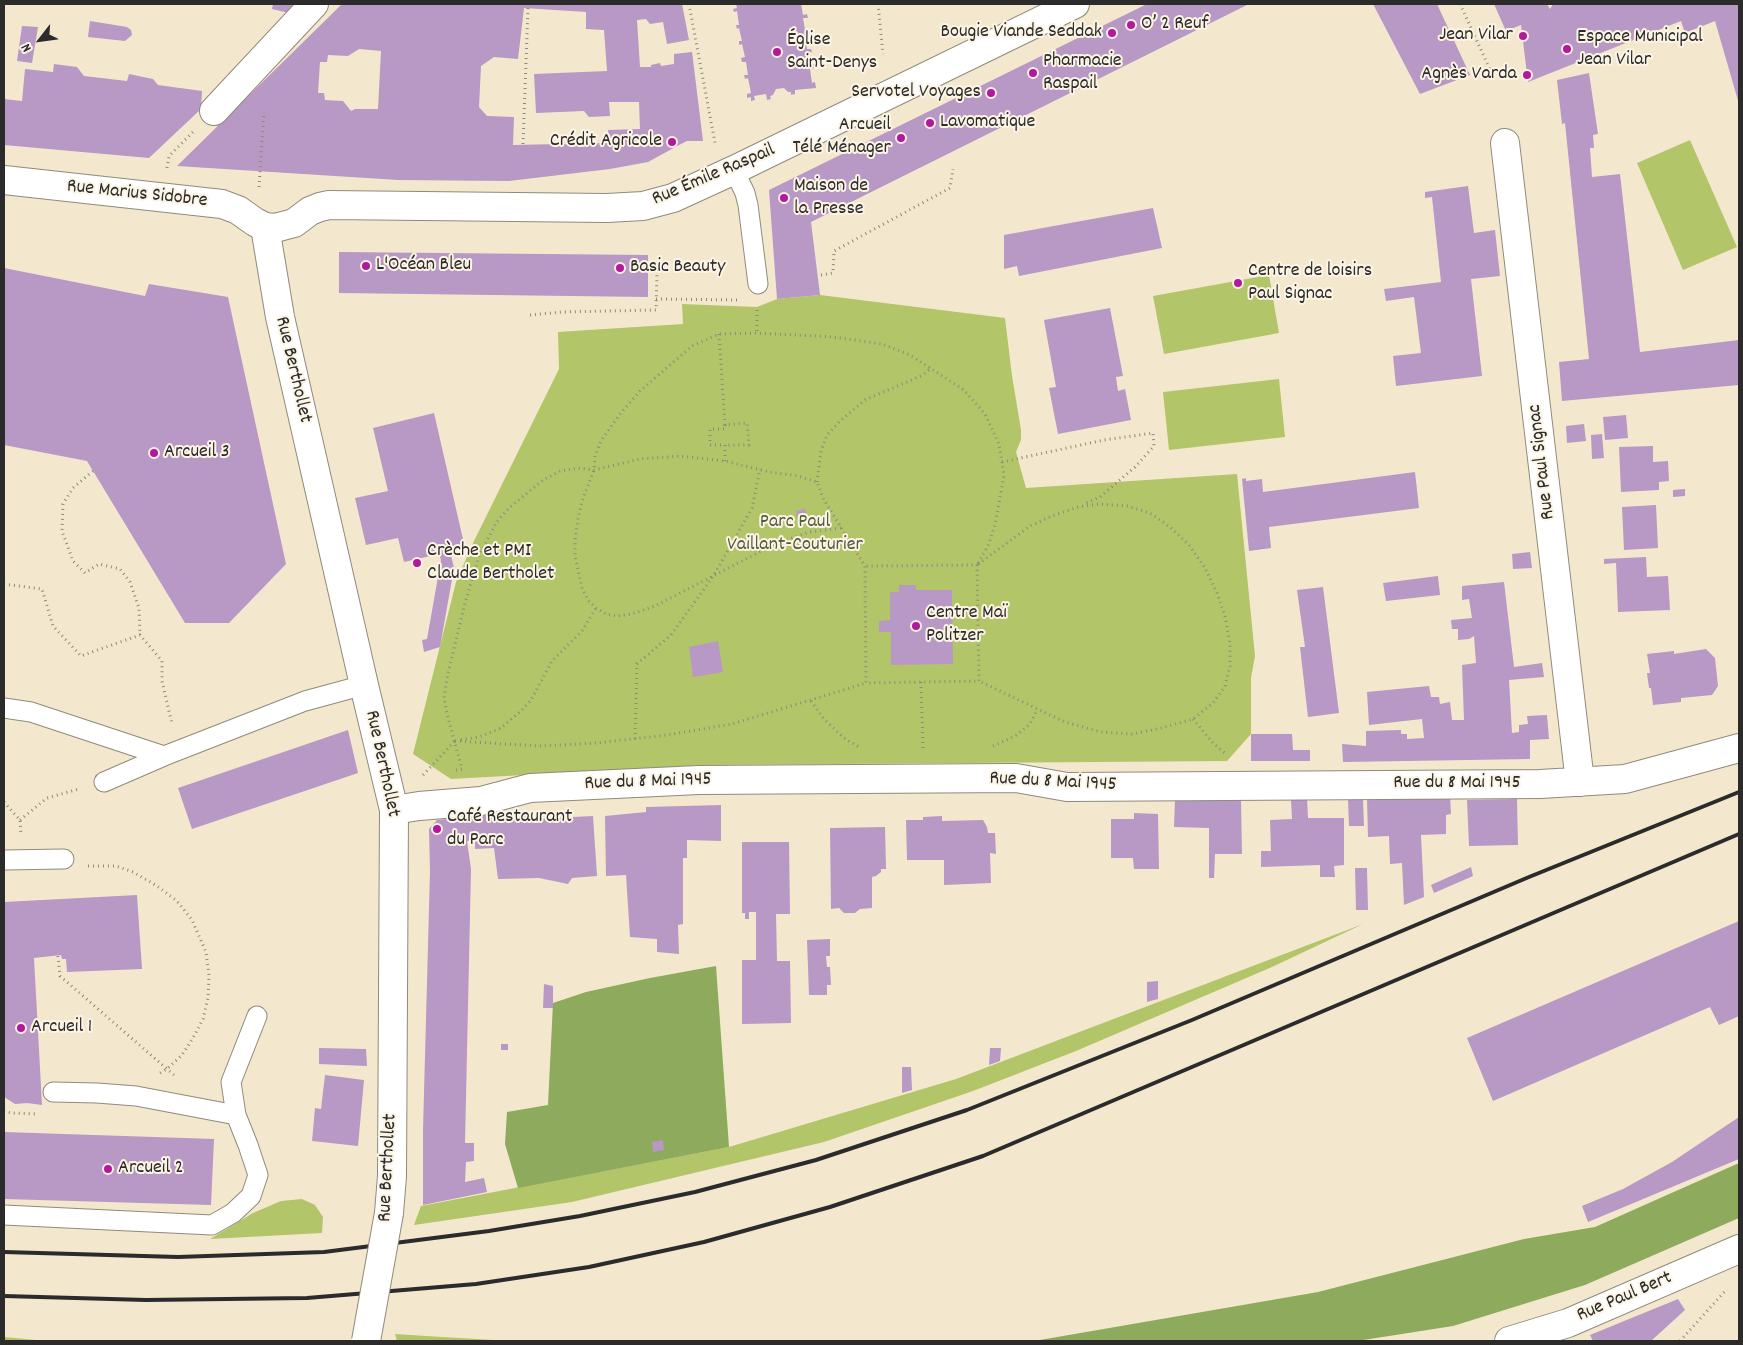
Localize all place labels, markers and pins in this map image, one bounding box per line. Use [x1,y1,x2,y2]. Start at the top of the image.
place label: O’ 2 Reuf [1141,13,1209,37]
marker: O’ 2 Reuf [1125,19,1137,31]
place label: Bougie Viande Seddak [941,21,1102,45]
place label: Jean Vilar [1439,24,1513,48]
place label: Espace Municipal Jean Vilar [1577,26,1703,73]
marker: Bougie Viande Seddak [1106,27,1118,39]
place label: Église Saint-Denys [787,29,877,76]
marker: Jean Vilar [1517,30,1529,42]
marker: Espace Municipal Jean Vilar [1561,43,1573,55]
marker: Église Saint-Denys [771,46,783,58]
place label: Pharmacie Raspail [1043,50,1122,97]
place label: Agnès Varda [1421,63,1517,87]
marker: Pharmacie Raspail [1027,67,1039,79]
marker: Agnès Varda [1521,69,1533,81]
place label: Servotel Voyages [851,81,981,105]
marker: Servotel Voyages [985,87,997,99]
place label: Lavomatique [940,111,1035,135]
place label: Arcueil Télé Ménager [792,114,891,161]
marker: Lavomatique [924,117,936,129]
place label: Crédit Agricole [550,130,662,154]
marker: Arcueil Télé Ménager [895,132,907,144]
marker: Crédit Agricole [666,136,678,148]
place label: Maison de la Presse [794,175,868,222]
marker: Maison de la Presse [778,192,790,204]
place label: L'Océan Bleu [376,254,471,278]
place label: Basic Beauty [630,256,725,280]
marker: L'Océan Bleu [360,260,372,272]
place label: Centre de loisirs Paul Signac [1248,260,1372,307]
marker: Basic Beauty [614,262,626,274]
marker: Centre de loisirs Paul Signac [1232,277,1244,289]
place label: Arcueil 3 [164,441,230,465]
marker: Arcueil 3 [148,447,160,459]
place label: Crèche et PMI Claude Bertholet [427,540,554,587]
marker: Crèche et PMI Claude Bertholet [411,557,423,569]
place label: Centre Maï Politzer [926,602,1007,649]
marker: Centre Maï Politzer [910,620,922,632]
place label: Café Restaurant du Parc [447,806,572,853]
marker: Café Restaurant du Parc [431,823,443,835]
place label: Arcueil 1 [31,1016,92,1040]
marker: Arcueil 1 [15,1022,27,1034]
place label: Arcueil 2 [118,1157,184,1181]
marker: Arcueil 2 [102,1163,114,1175]

